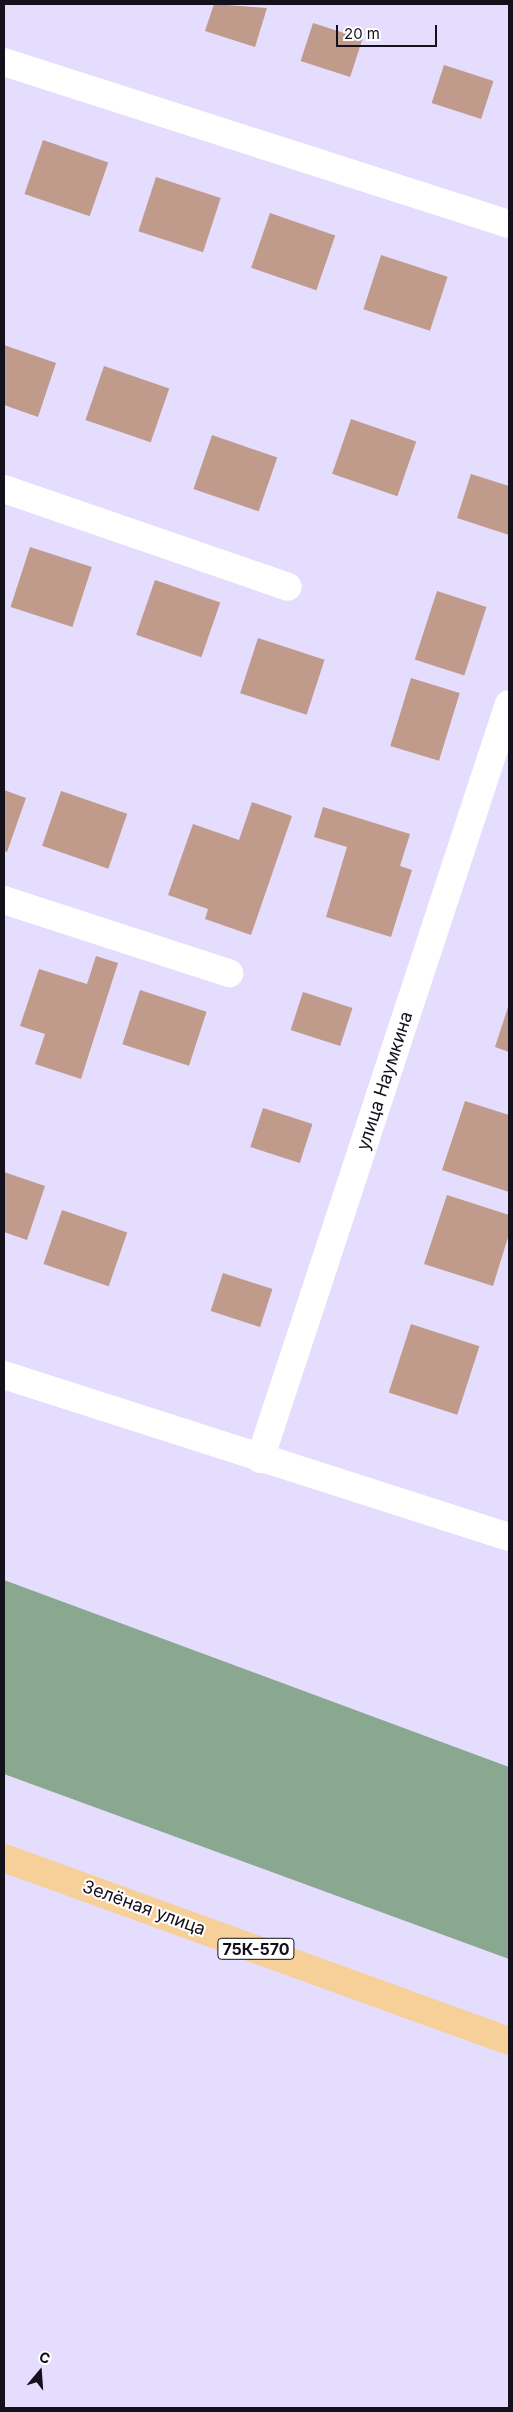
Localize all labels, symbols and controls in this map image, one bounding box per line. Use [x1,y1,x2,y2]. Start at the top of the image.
scale bar [338,15,439,47]
text: 20 m [344,24,380,43]
street label: улица Наумкина [352,1009,418,1153]
street label: Зелёная улица [80,1876,208,1940]
road number: 75К-570 [217,1936,295,1962]
north arrow [15,2347,65,2397]
text: С [37,2348,52,2367]

